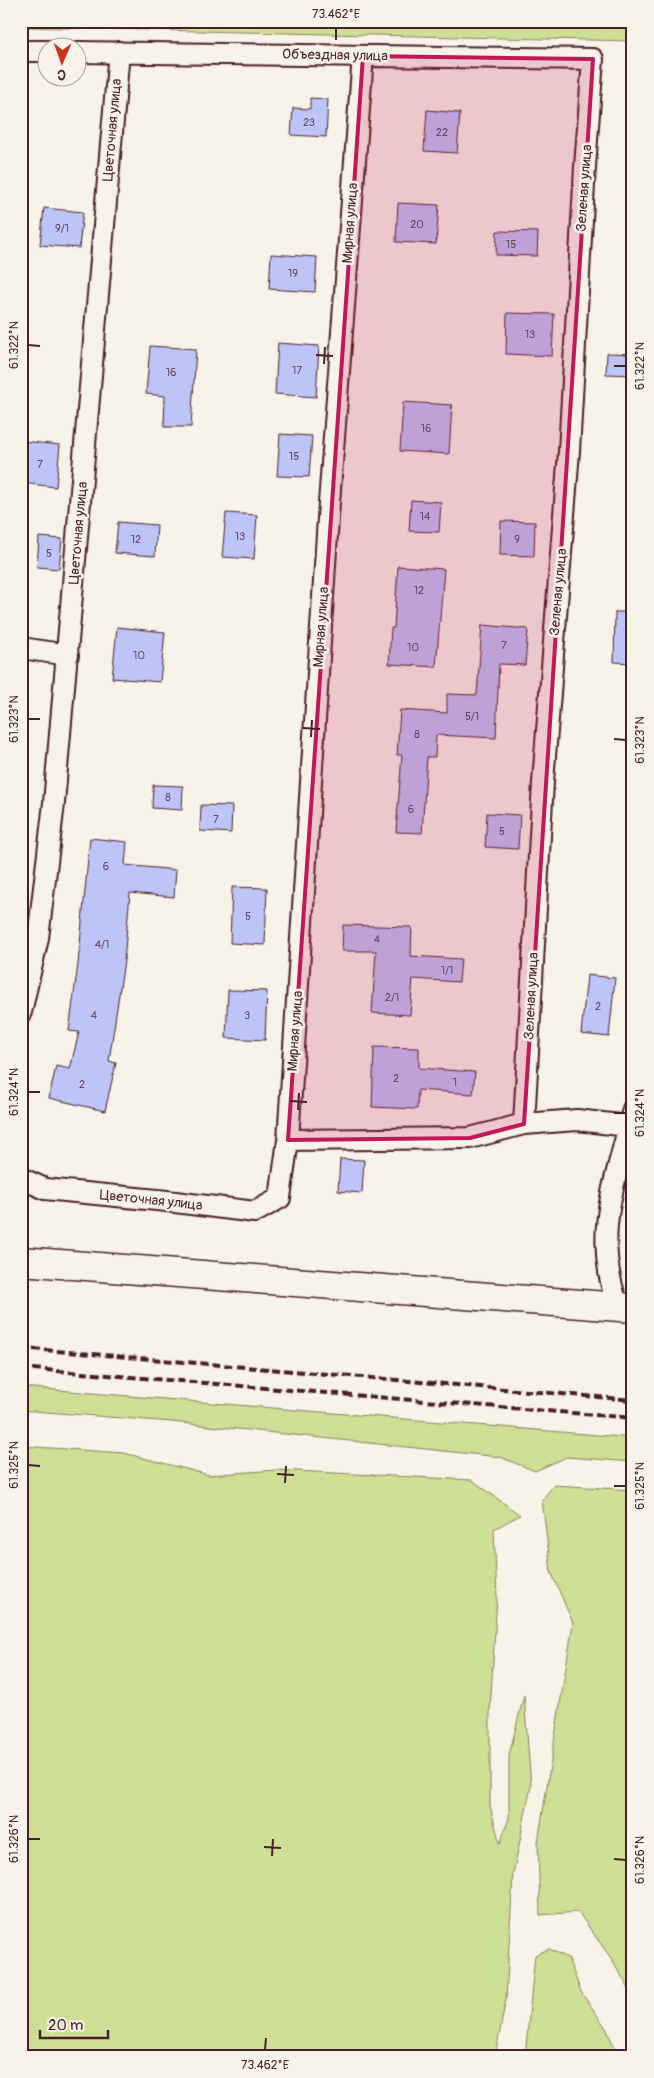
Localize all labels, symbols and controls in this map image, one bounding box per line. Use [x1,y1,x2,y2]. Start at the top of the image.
text: 73.462°E [312,7,360,22]
north arrow [38,38,88,88]
street label: Объездная улица [282,46,388,64]
text: С [57,66,66,83]
street label: Цветочная улица [99,78,125,182]
house number: 23 [303,116,315,129]
house number: 22 [436,126,448,139]
street label: Зеленая улица [572,144,596,232]
street label: Мирная улица [339,182,361,264]
house number: 20 [410,218,424,231]
house number: 9/1 [55,222,69,235]
house number: 15 [506,238,516,251]
house number: 19 [288,267,298,280]
text: 61.322°N [7,321,22,369]
house number: 13 [525,328,535,341]
text: 61.322°N [633,342,648,390]
house number: 17 [292,364,302,377]
house number: 16 [166,366,176,379]
house number: 16 [421,422,431,435]
house number: 15 [289,450,299,463]
house number: 7 [37,458,43,471]
street label: Цветочная улица [65,481,91,585]
house number: 14 [420,510,431,523]
house number: 13 [235,530,245,543]
house number: 12 [131,533,141,546]
house number: 9 [514,533,520,546]
house number: 5 [46,547,52,560]
street label: Зеленая улица [546,548,570,636]
house number: 12 [414,584,424,597]
street label: Мирная улица [310,586,332,668]
house number: 7 [501,639,507,652]
house number: 10 [407,641,419,654]
house number: 10 [133,649,145,662]
text: 61.323°N [7,695,22,743]
house number: 5/1 [465,710,479,723]
text: 61.323°N [633,716,648,764]
house number: 8 [414,728,420,741]
house number: 8 [165,791,171,804]
house number: 6 [408,803,414,816]
house number: 7 [213,813,219,826]
house number: 5 [499,825,505,838]
house number: 6 [103,860,109,873]
house number: 5 [245,910,251,923]
house number: 4 [374,933,381,946]
house number: 4/1 [95,938,109,951]
street label: Зеленая улица [520,952,542,1040]
house number: 1/1 [441,964,453,977]
street label: Мирная улица [284,990,306,1072]
house number: 2/1 [385,991,399,1004]
house number: 2 [595,1000,601,1013]
house number: 4 [91,1009,98,1022]
house number: 3 [244,1009,250,1022]
text: 61.324°N [7,1068,22,1116]
house number: 2 [393,1072,399,1085]
house number: 1 [453,1076,457,1089]
house number: 2 [79,1078,85,1091]
text: 61.324°N [633,1089,648,1137]
street label: Цветочная улица [99,1186,203,1214]
text: 61.325°N [7,1441,22,1489]
text: 61.325°N [633,1462,648,1510]
text: 61.326°N [7,1815,22,1863]
text: 61.326°N [633,1836,648,1884]
scale bar [40,2008,108,2040]
text: 20 m [48,2016,83,2035]
text: 73.462°E [241,2058,289,2073]

